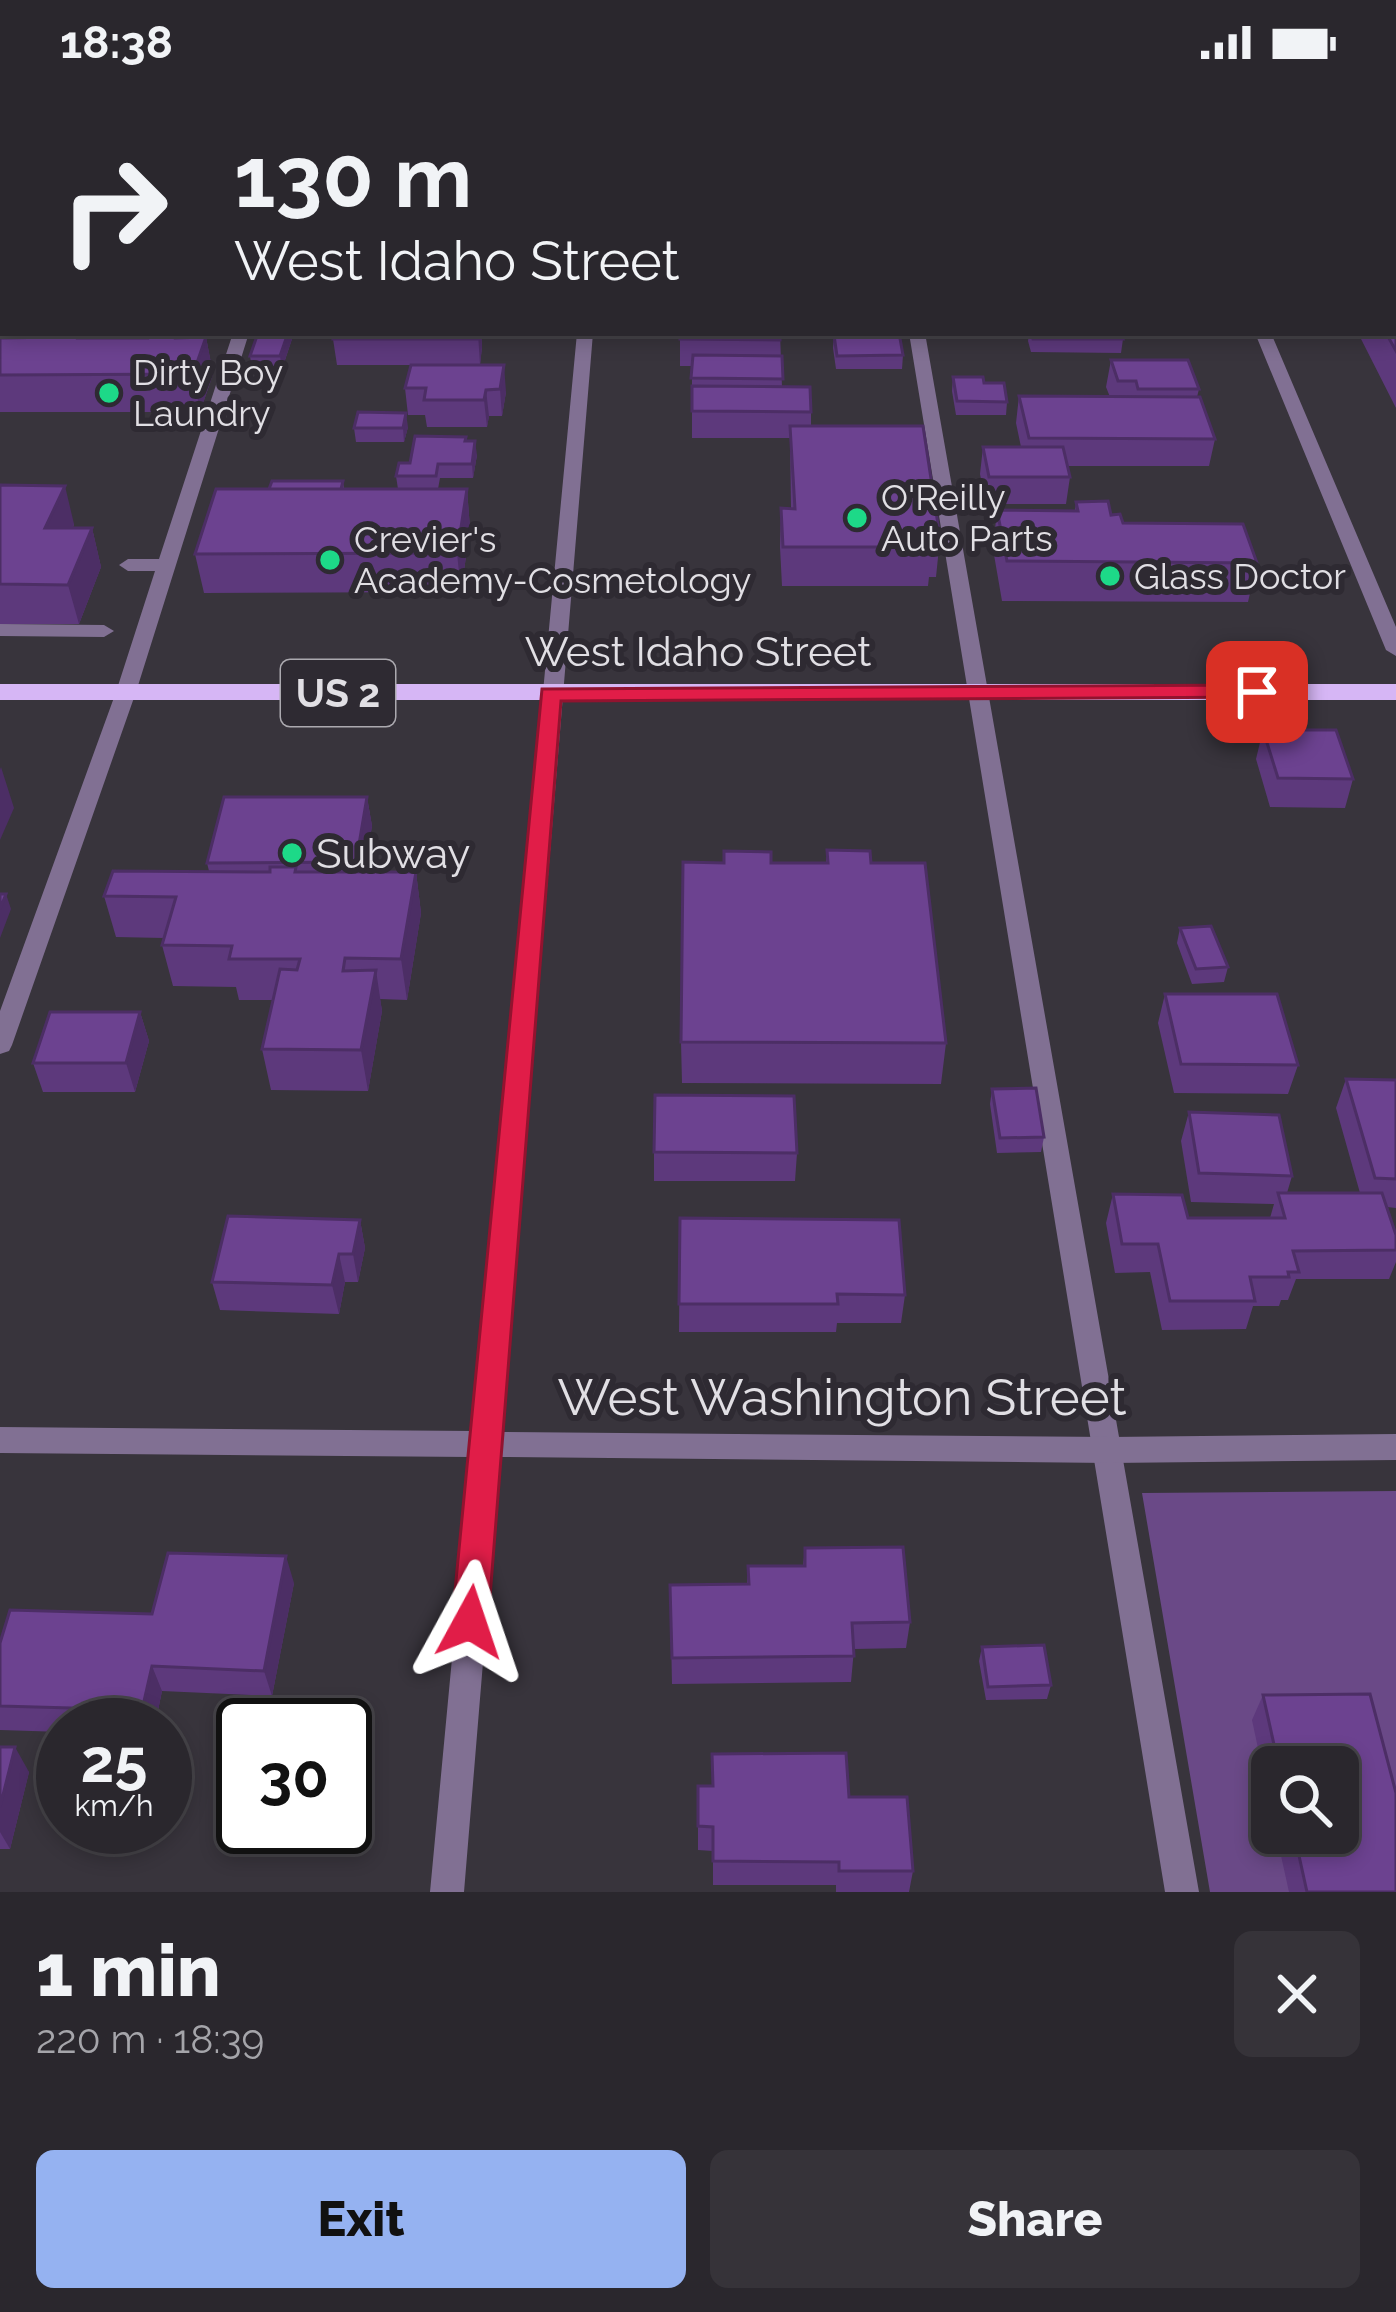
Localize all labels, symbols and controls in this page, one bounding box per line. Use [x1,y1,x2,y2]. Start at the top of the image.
text: 18:38 [60,16,173,69]
text: 130 m [234,128,472,227]
icon: right [36,132,192,288]
text: West Idaho Street [234,229,680,293]
place label: Dirty Boy Laundry [133,351,283,434]
marker: Dirty Boy Laundry [96,380,122,406]
place label: O'Reilly Auto Parts [881,476,1053,559]
marker: O'Reilly Auto Parts [844,505,870,531]
place label: Crevier's Academy-Cosmetology [354,518,751,601]
marker: Crevier's Academy-Cosmetology [317,547,343,573]
place label: Glass Doctor [1134,555,1346,597]
marker: Glass Doctor [1097,563,1123,589]
street label: West Idaho Street [525,627,871,676]
pin [1206,641,1308,743]
icon: arrive [1224,659,1290,725]
road number: US 2 [281,660,395,726]
place label: Subway [316,829,470,878]
marker: Subway [279,840,305,866]
street label: West Washington Street [557,1367,1127,1427]
position arrow [407,1559,533,1685]
speed limit sign: 30 [216,1698,372,1854]
text: 25 [80,1726,148,1796]
map controls [1251,1746,1359,1854]
button: search [1251,1746,1359,1854]
text: km/h [74,1788,154,1823]
text: 1 min [36,1928,221,2013]
button: close [1234,1931,1360,2057]
text: 220 m · 18:39 [36,2016,264,2062]
button: Exit [36,2150,686,2288]
button: Share [710,2150,1360,2288]

